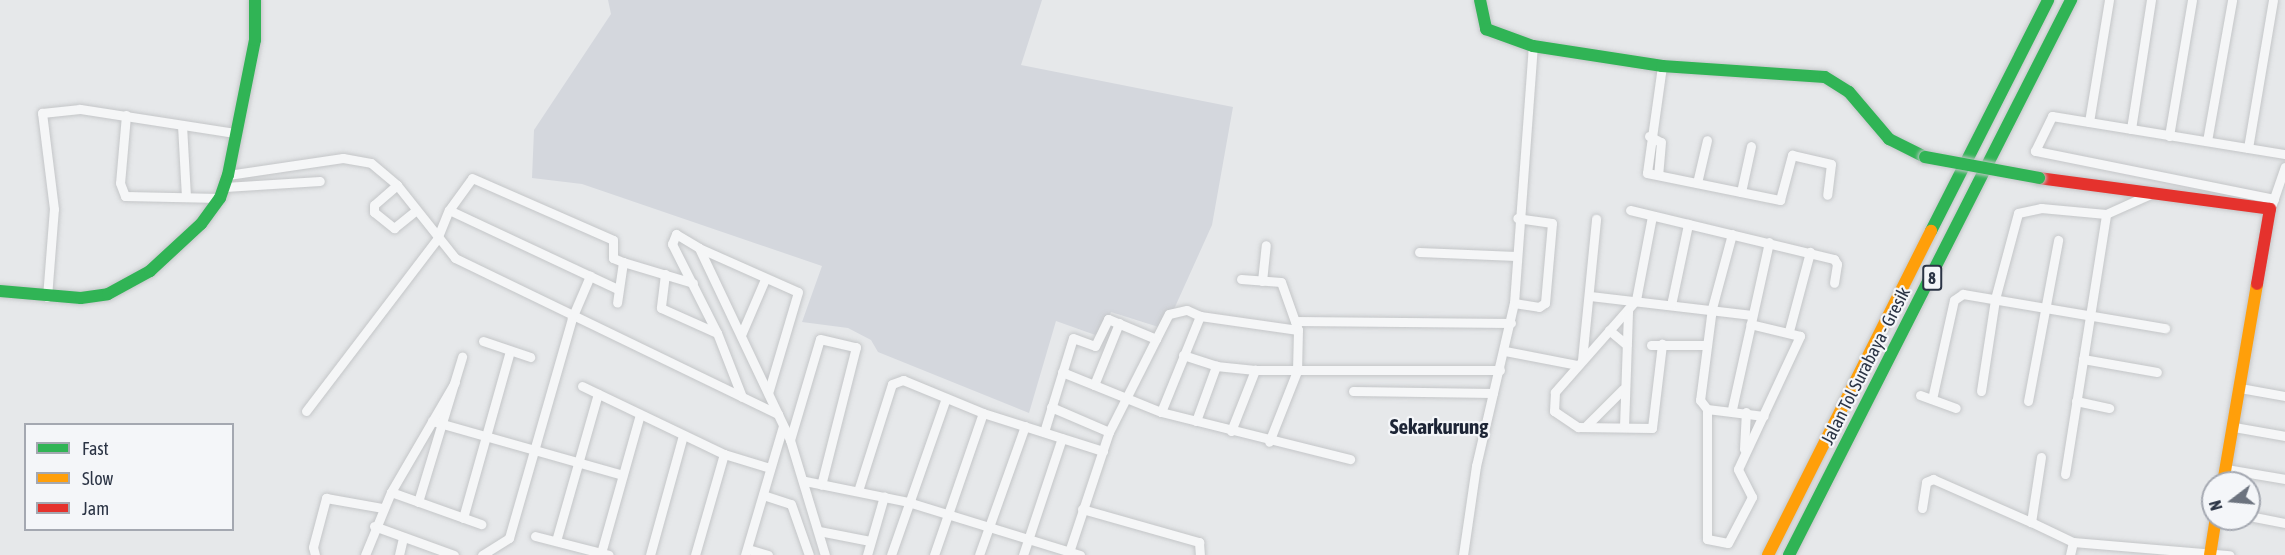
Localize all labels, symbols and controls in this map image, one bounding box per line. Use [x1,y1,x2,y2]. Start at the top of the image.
road number: 8 [1922,265,1942,291]
street label: Jalan Tol Surabaya - Gresik [1817,284,1915,448]
district label: Sekarkurung [1390,413,1488,439]
legend [24,423,234,531]
text: Fast [82,438,109,459]
text: Slow [82,468,113,489]
north arrow [2201,471,2261,531]
text: Jam [82,498,109,519]
text: N [2206,498,2226,512]

